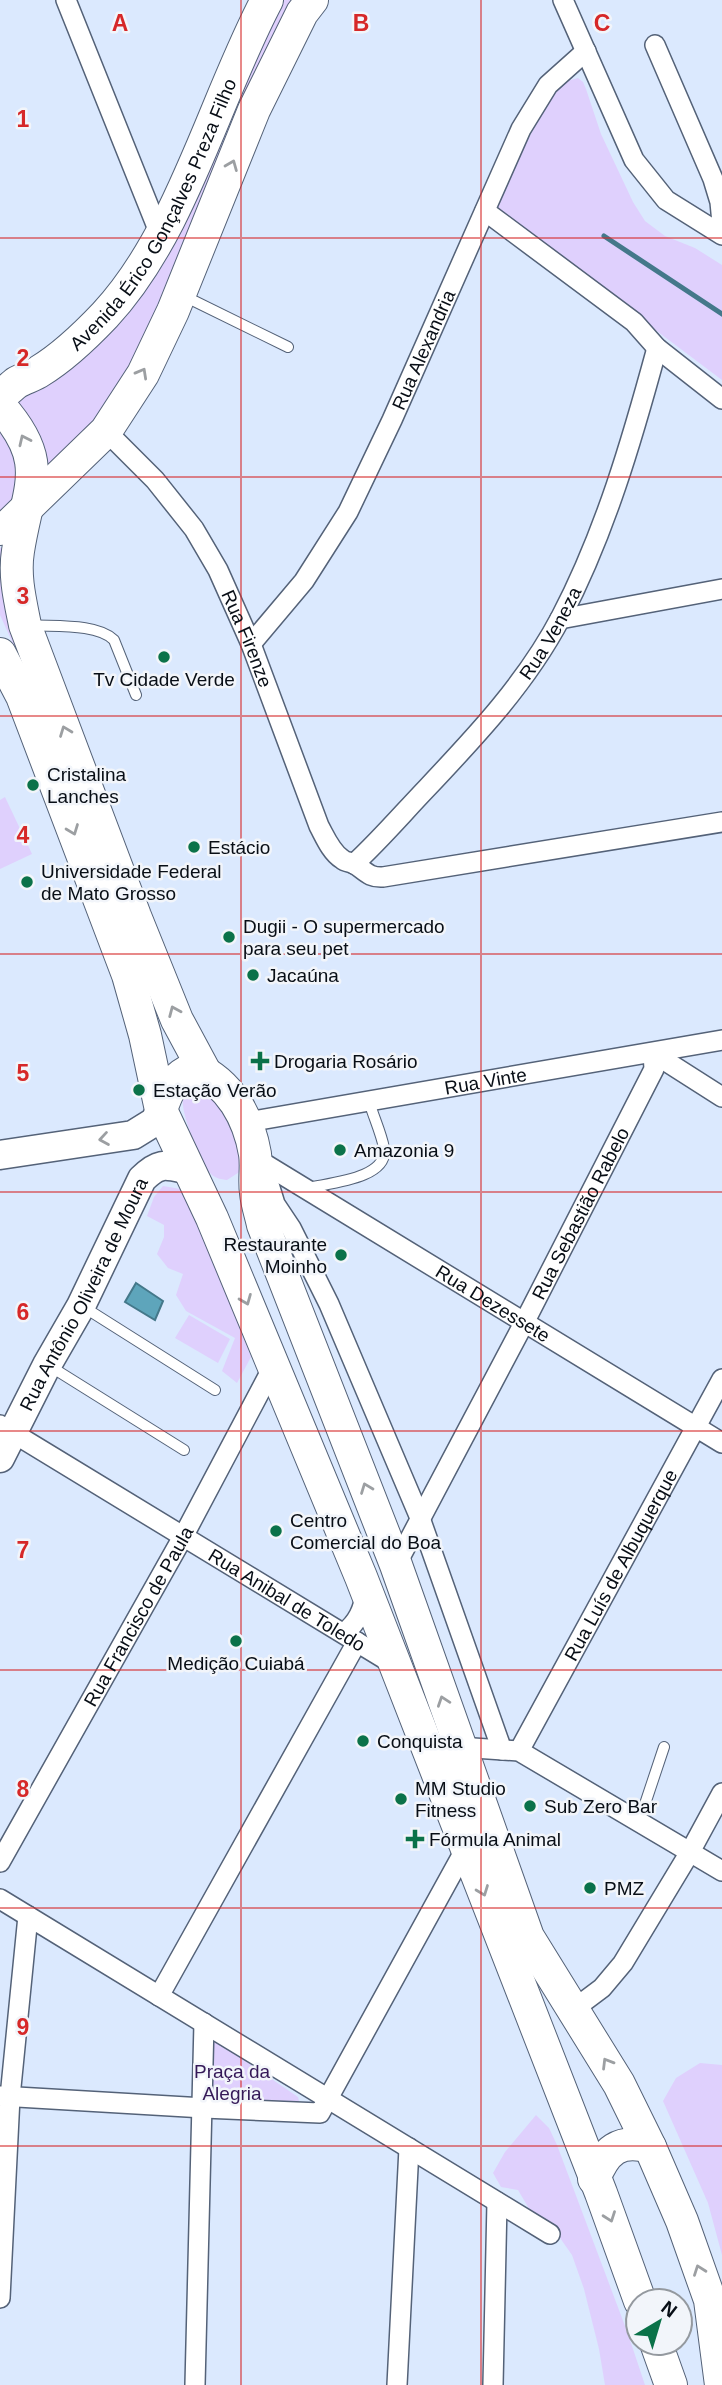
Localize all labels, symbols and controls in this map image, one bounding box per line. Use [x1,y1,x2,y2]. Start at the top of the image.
text: A [112,10,128,36]
text: B [353,10,369,36]
text: C [594,10,610,36]
street label: Avenida Érico Gonçalves Preza Filho [66,75,240,355]
text: 1 [17,106,30,132]
one-way arrow [224,159,238,172]
street label: Rua Alexandria [388,286,460,413]
text: 2 [17,345,29,371]
one-way arrow [134,368,147,381]
one-way arrow [18,435,32,448]
text: 3 [17,583,29,609]
street label: Rua Veneza [515,583,586,684]
street label: Rua Firenze [217,587,276,690]
marker: Tv Cidade Verde [156,649,172,665]
place label: Tv Cidade Verde [93,669,235,690]
one-way arrow [59,725,73,737]
place label: Cristalina Lanches [47,764,127,807]
marker: Cristalina Lanches [25,777,41,793]
text: 4 [17,822,30,848]
one-way arrow [65,823,79,835]
place label: Estácio [208,837,270,858]
marker: Estácio [186,839,202,855]
place label: Universidade Federal de Mato Grosso [41,861,222,904]
marker: Universidade Federal de Mato Grosso [19,874,35,890]
place label: Dugii - O supermercado para seu pet [243,916,445,959]
marker: Dugii - O supermercado para seu pet [221,929,237,945]
place label: Jacaúna [267,965,339,986]
marker: Jacaúna [245,967,261,983]
one-way arrow [168,1006,182,1019]
place label: Drogaria Rosário [274,1051,418,1072]
marker: Drogaria Rosário [252,1053,268,1069]
text: 5 [17,1060,30,1086]
street label: Rua Vinte [443,1064,528,1099]
place label: Estação Verão [153,1080,277,1101]
marker: Estação Verão [131,1082,147,1098]
street label: Rua Sebastião Rabelo [528,1124,633,1303]
one-way arrow [98,1131,110,1146]
place label: Amazonia 9 [354,1140,454,1161]
marker: Amazonia 9 [332,1142,348,1158]
street label: Rua Antônio Oliveira de Moura [16,1174,152,1414]
place label: Restaurante Moinho [223,1234,327,1277]
marker: Restaurante Moinho [333,1247,349,1263]
street label: Rua Dezessete [432,1261,554,1346]
one-way arrow [237,1293,251,1305]
text: 6 [17,1299,29,1325]
street label: Rua Luís de Albuquerque [560,1466,682,1664]
one-way arrow [360,1482,374,1494]
place label: Centro Comercial do Boa [290,1510,441,1553]
street label: Rua Francisco de Paula [80,1523,198,1710]
marker: Centro Comercial do Boa [268,1523,284,1539]
text: 7 [17,1537,29,1563]
street label: Rua Anibal de Toledo [205,1544,369,1656]
marker: Medição Cuiabá [228,1633,244,1649]
place label: Medição Cuiabá [167,1653,305,1674]
one-way arrow [437,1696,451,1708]
place label: Conquista [377,1731,463,1752]
marker: Conquista [355,1733,371,1749]
text: 8 [17,1776,30,1802]
place label: MM Studio Fitness [415,1778,506,1821]
marker: MM Studio Fitness [393,1791,409,1807]
place label: Sub Zero Bar [544,1796,658,1817]
marker: Sub Zero Bar [522,1798,538,1814]
place label: Fórmula Animal [429,1829,561,1850]
marker: Fórmula Animal [407,1831,423,1847]
place label: PMZ [604,1878,645,1899]
marker: PMZ [582,1880,598,1896]
one-way arrow [475,1885,489,1897]
text: 9 [17,2014,29,2040]
one-way arrow [602,2058,615,2071]
park label: Praça da Alegria [194,2061,270,2104]
one-way arrow [602,2211,616,2223]
one-way arrow [694,2265,708,2277]
north arrow [624,2287,694,2357]
text: N [657,2296,681,2321]

